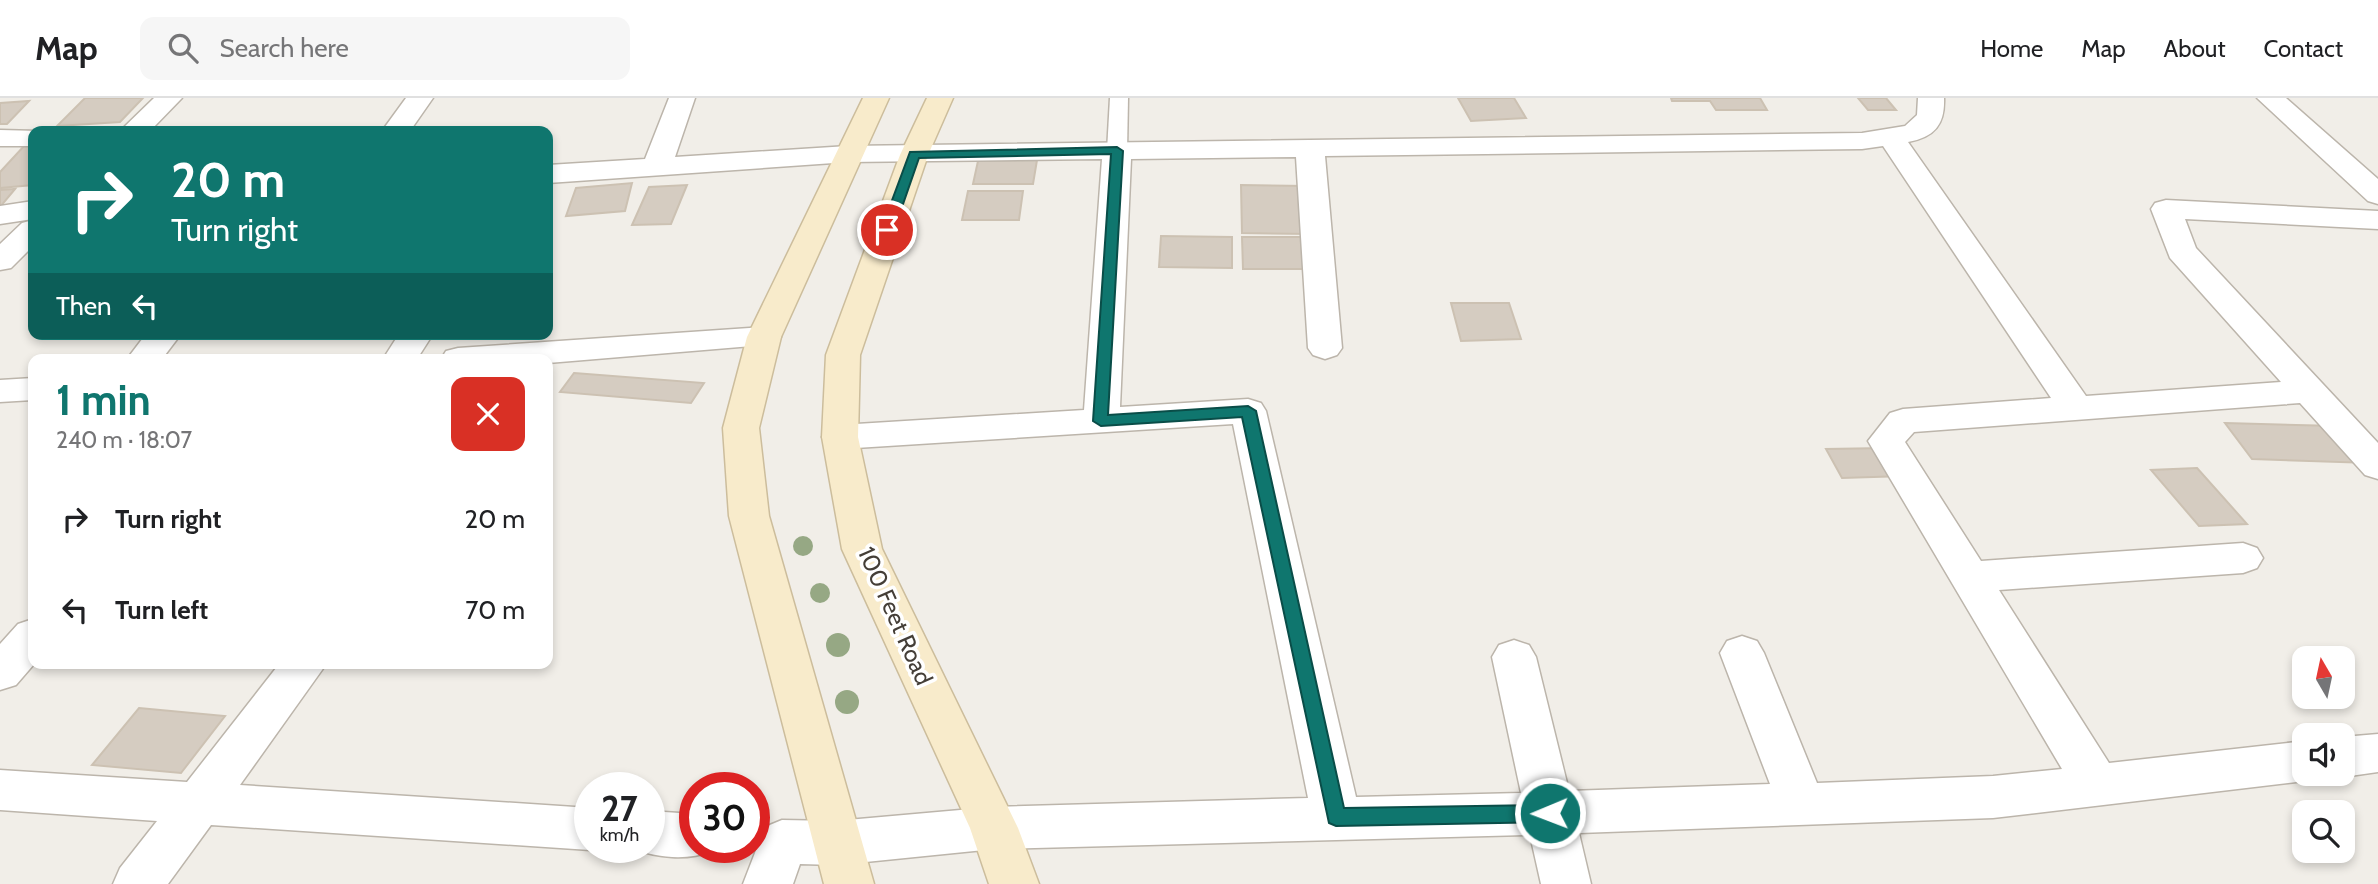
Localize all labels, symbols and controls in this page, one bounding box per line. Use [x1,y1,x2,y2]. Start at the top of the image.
search box [140,17,630,80]
text: Map [35,28,98,68]
icon: search [164,29,202,67]
text: Search here [220,32,349,64]
text: Home [1980,34,2043,63]
text: Map [2081,34,2126,63]
text: About [2164,34,2226,63]
text: Contact [2264,34,2343,63]
text: 20 m [171,150,285,209]
icon: right [56,154,147,245]
pin [857,200,917,260]
text: Turn right [171,210,298,249]
icon: arrive [868,211,906,249]
icon: left [126,287,164,325]
text: Then [56,290,112,322]
text: 1 min [56,374,151,426]
button: close [451,377,525,451]
text: 240 m · 18:07 [56,426,192,454]
icon: right [56,500,94,538]
text: Turn right [115,503,221,535]
text: 20 m [465,503,525,535]
street label: 100 Feet Road [852,542,939,689]
icon: left [56,591,94,629]
text: Turn left [115,594,208,626]
text: 70 m [465,594,525,626]
north arrow [2292,646,2356,709]
map controls [2292,646,2355,863]
button: sound [2292,723,2355,786]
speed limit sign: 30 [679,772,770,863]
position arrow [1513,776,1587,850]
text: 27 [601,787,638,830]
button: search [2292,800,2355,863]
text: km/h [600,824,639,846]

